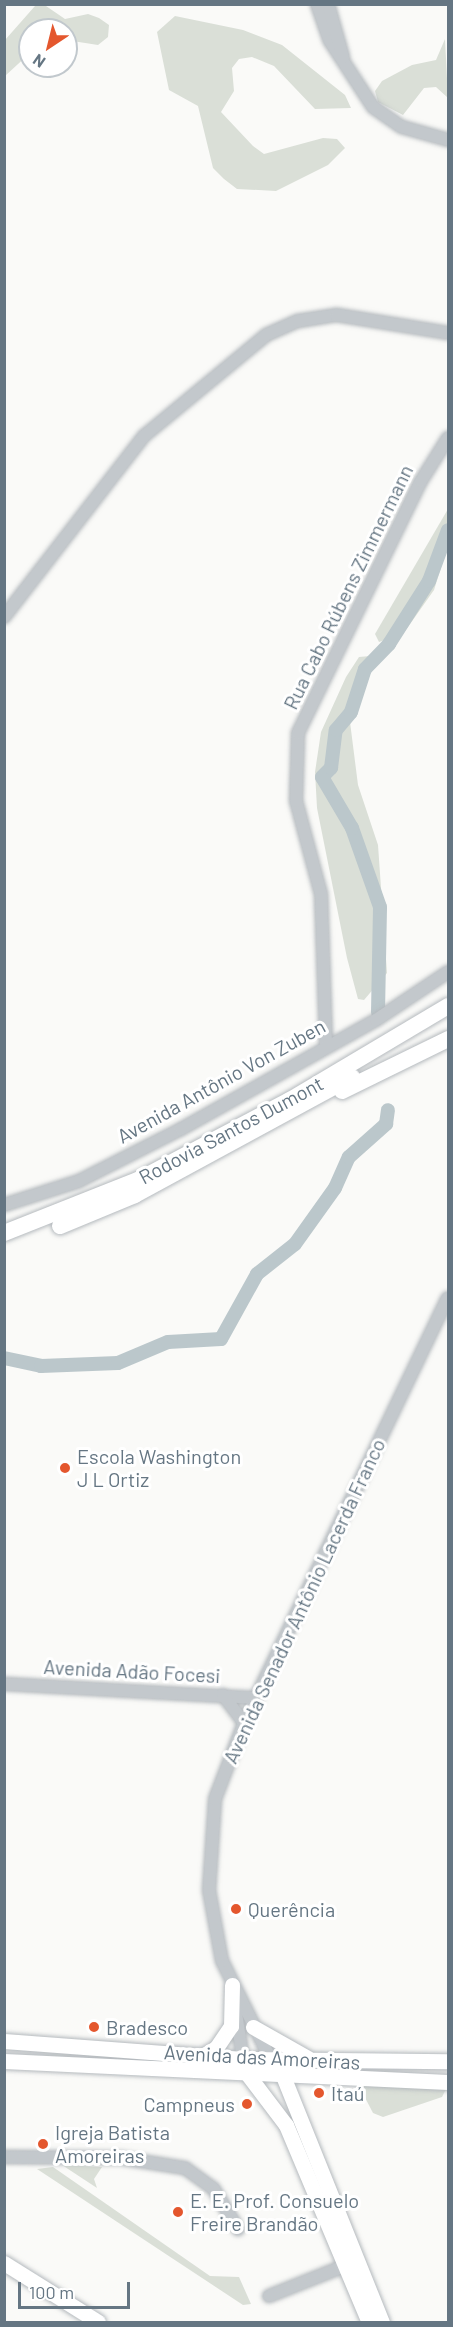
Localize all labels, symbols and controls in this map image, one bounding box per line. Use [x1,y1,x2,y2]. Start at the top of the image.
north arrow [18,18,78,78]
text: N [29,51,48,72]
street label: Rua Cabo Rúbens Zimmermann [278,461,418,713]
street label: Avenida Antônio Von Zuben [113,1014,329,1148]
street label: Rodovia Santos Dumont [135,1071,327,1189]
street label: Avenida Senador Antônio Lacerda Franco [218,1435,390,1767]
place label: Escola Washington J L Ortiz [77,1444,241,1491]
marker: Escola Washington J L Ortiz [58,1461,72,1475]
street label: Avenida Adão Focesi [43,1654,221,1688]
place label: Querência [248,1897,335,1921]
marker: Querência [229,1902,243,1916]
place label: Bradesco [106,2015,188,2039]
marker: Bradesco [87,2020,101,2034]
street label: Avenida das Amoreiras [163,2040,361,2074]
place label: Itaú [331,2081,364,2105]
marker: Itaú [312,2086,326,2100]
place label: Campneus [144,2092,235,2116]
marker: Campneus [240,2097,254,2111]
place label: Igreja Batista Amoreiras [55,2120,170,2167]
marker: Igreja Batista Amoreiras [36,2137,50,2151]
place label: E. E. Prof. Consuelo Freire Brandão [190,2188,359,2235]
marker: E. E. Prof. Consuelo Freire Brandão [171,2205,185,2219]
scale bar [21,2270,134,2308]
text: 100 m [29,2281,74,2303]

